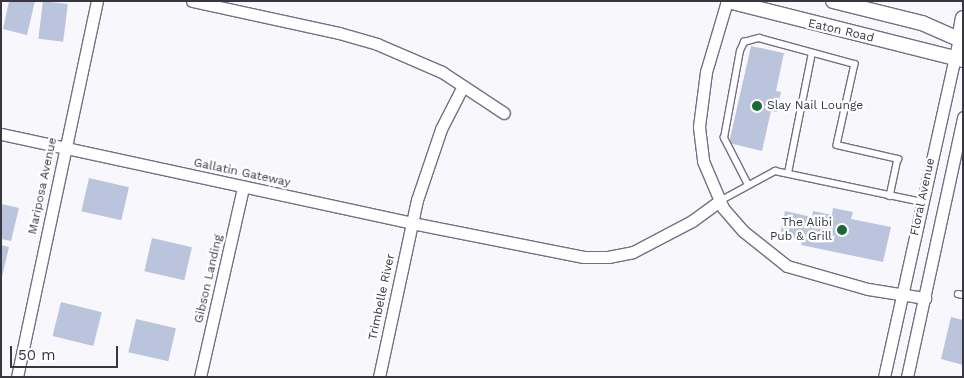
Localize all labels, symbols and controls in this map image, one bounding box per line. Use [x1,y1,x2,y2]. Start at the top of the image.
street label: Eaton Road [807,16,875,46]
place label: Slay Nail Lounge [767,99,864,113]
marker: Slay Nail Lounge [751,100,763,112]
street label: Mariposa Avenue [26,136,60,236]
street label: Gallatin Gateway [192,156,292,190]
street label: Floral Avenue [908,156,938,238]
place label: The Alibi Pub & Grill [770,216,832,244]
marker: The Alibi Pub & Grill [836,224,848,236]
street label: Gibson Landing [192,233,226,325]
street label: Trimbelle River [366,253,398,341]
scale bar [12,336,120,368]
text: 50 m [18,346,55,364]

